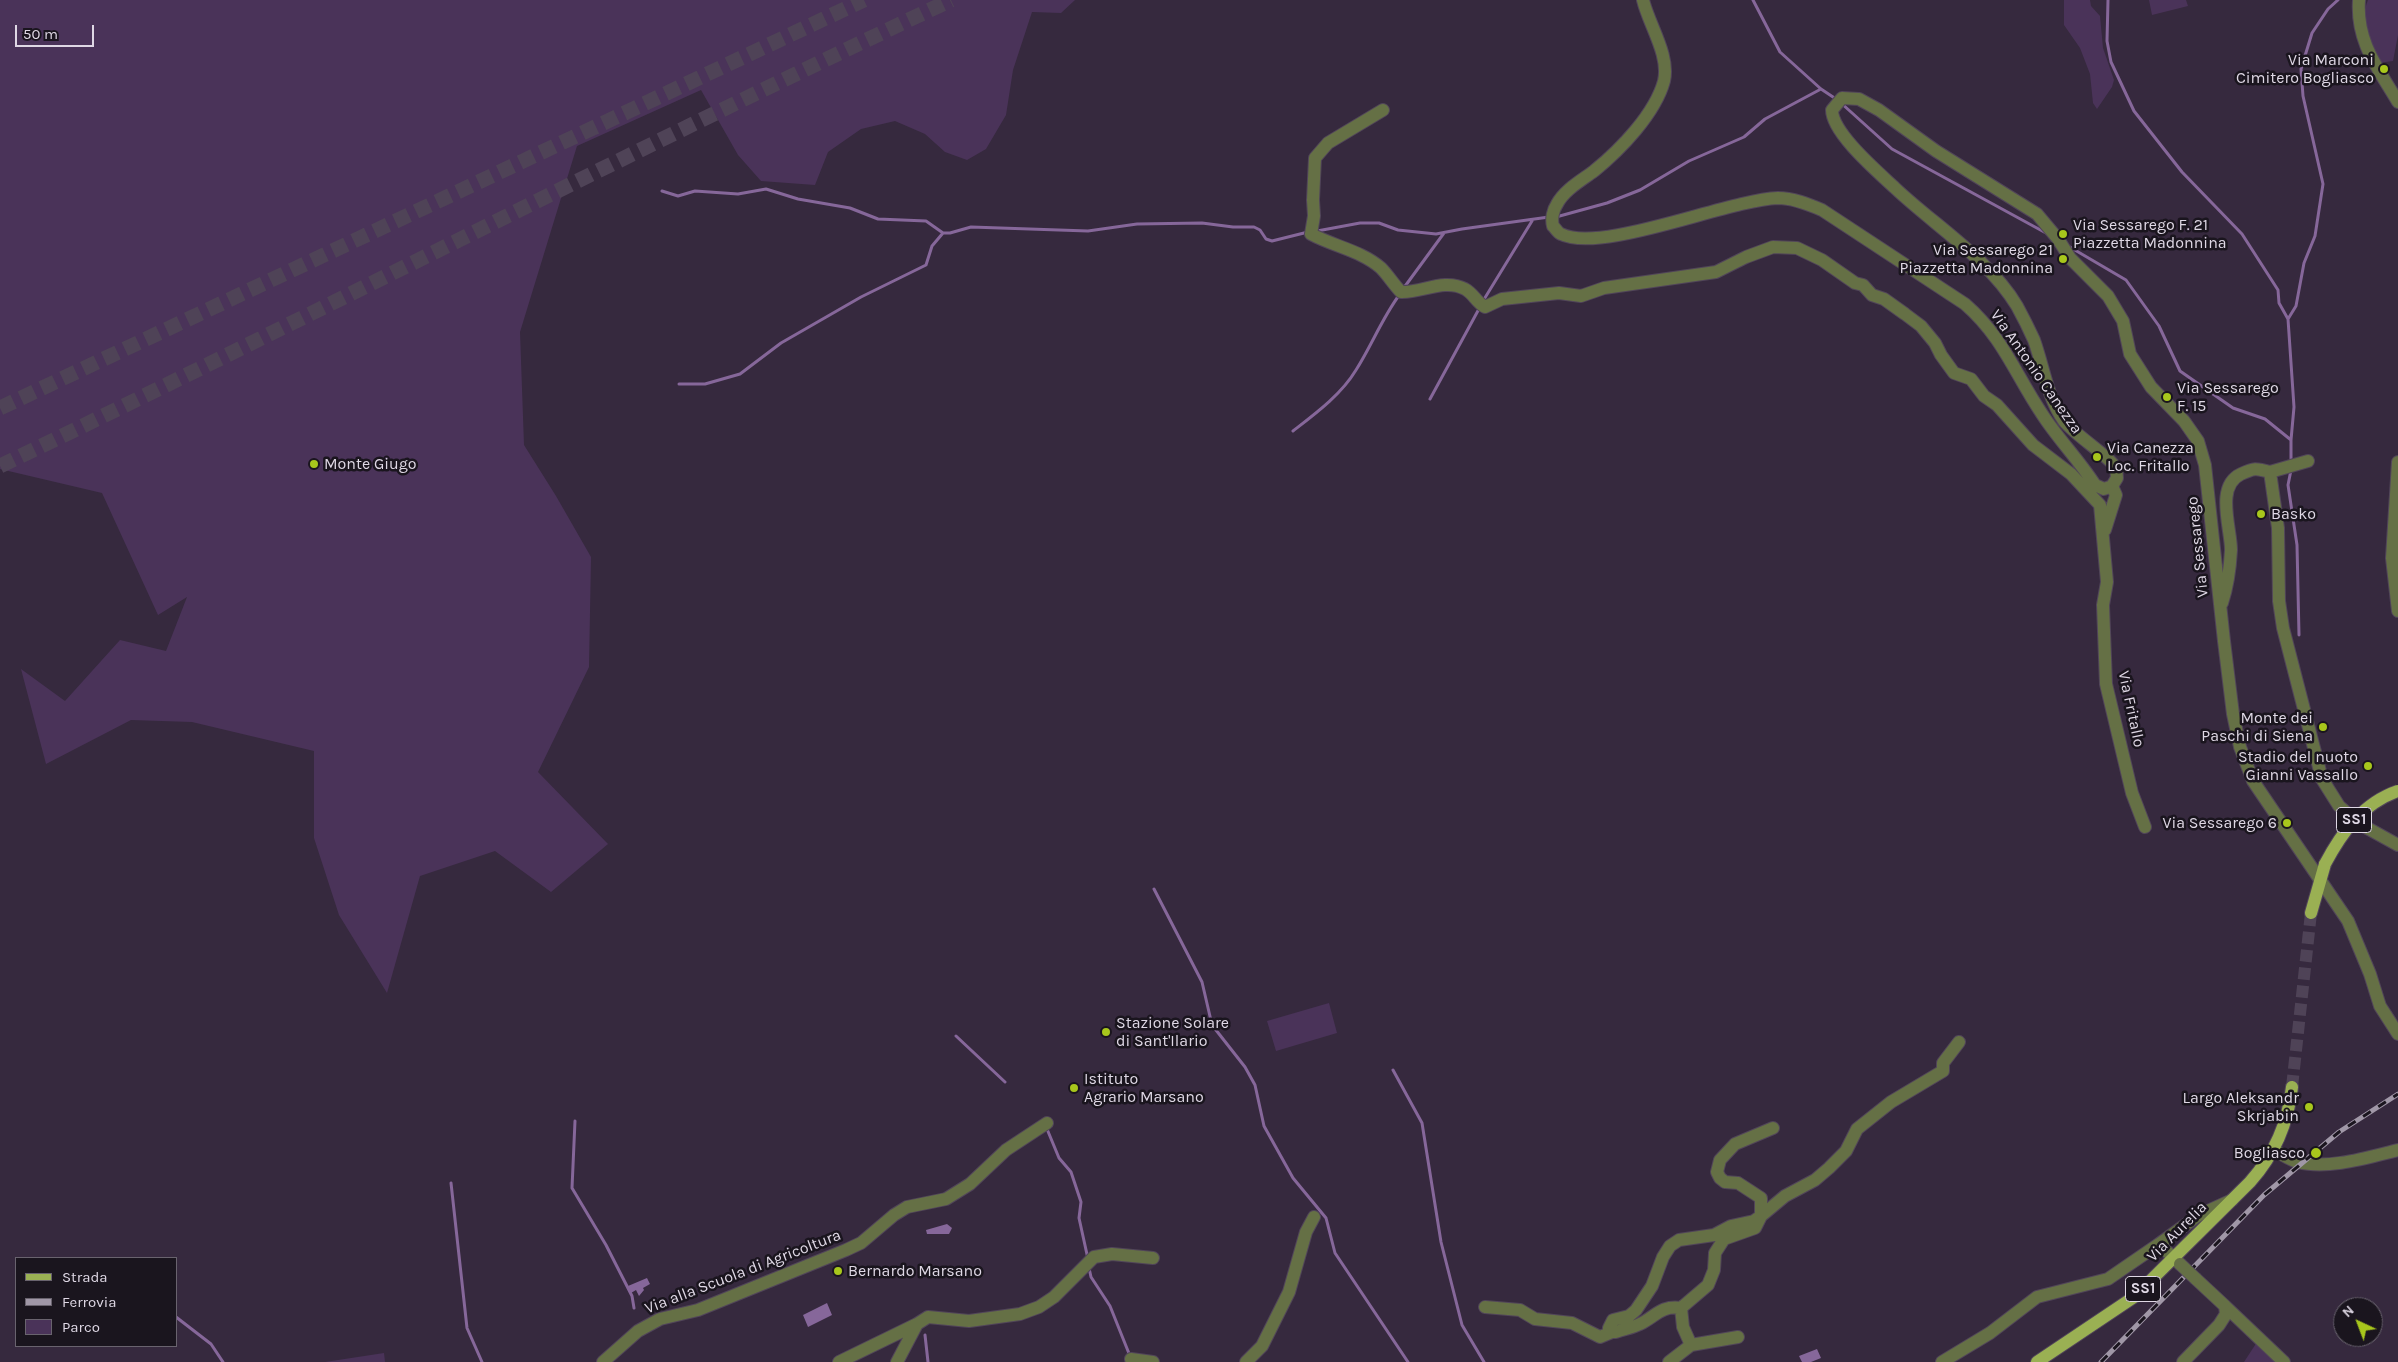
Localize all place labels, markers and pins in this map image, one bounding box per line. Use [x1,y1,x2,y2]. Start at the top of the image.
place label: Via Marconi Cimitero Bogliasco [2236,50,2374,88]
marker: Via Marconi Cimitero Bogliasco [2378,63,2390,75]
place label: Via Sessarego F. 21 Piazzetta Madonnina [2073,215,2227,253]
marker: Via Sessarego F. 21 Piazzetta Madonnina [2057,228,2069,240]
place label: Via Sessarego 21 Piazzetta Madonnina [1899,240,2053,278]
marker: Via Sessarego 21 Piazzetta Madonnina [2057,253,2069,265]
place label: Via Sessarego F. 15 [2177,378,2279,416]
marker: Via Sessarego F. 15 [2161,391,2173,403]
place label: Via Canezza Loc. Fritallo [2107,438,2194,476]
marker: Via Canezza Loc. Fritallo [2091,451,2103,463]
place label: Monte Giugo [324,454,417,474]
marker: Monte Giugo [308,458,320,470]
place label: Basko [2271,504,2316,524]
marker: Basko [2255,508,2267,520]
place label: Monte dei Paschi di Siena [2201,708,2313,746]
marker: Monte dei Paschi di Siena [2317,721,2329,733]
place label: Stadio del nuoto Gianni Vassallo [2238,747,2358,785]
marker: Stadio del nuoto Gianni Vassallo [2362,760,2374,772]
place label: Via Sessarego 6 [2162,813,2277,833]
marker: Via Sessarego 6 [2281,817,2293,829]
place label: Stazione Solare di Sant'Ilario [1116,1013,1229,1051]
marker: Stazione Solare di Sant'Ilario [1100,1026,1112,1038]
place label: Istituto Agrario Marsano [1084,1069,1204,1107]
marker: Istituto Agrario Marsano [1068,1082,1080,1094]
place label: Largo Aleksandr Skrjabin [2183,1088,2299,1126]
marker: Largo Aleksandr Skrjabin [2303,1101,2315,1113]
place label: Bogliasco [2234,1143,2305,1163]
marker: Bogliasco [2309,1146,2323,1160]
place label: Bernardo Marsano [848,1261,982,1281]
marker: Bernardo Marsano [832,1265,844,1277]

